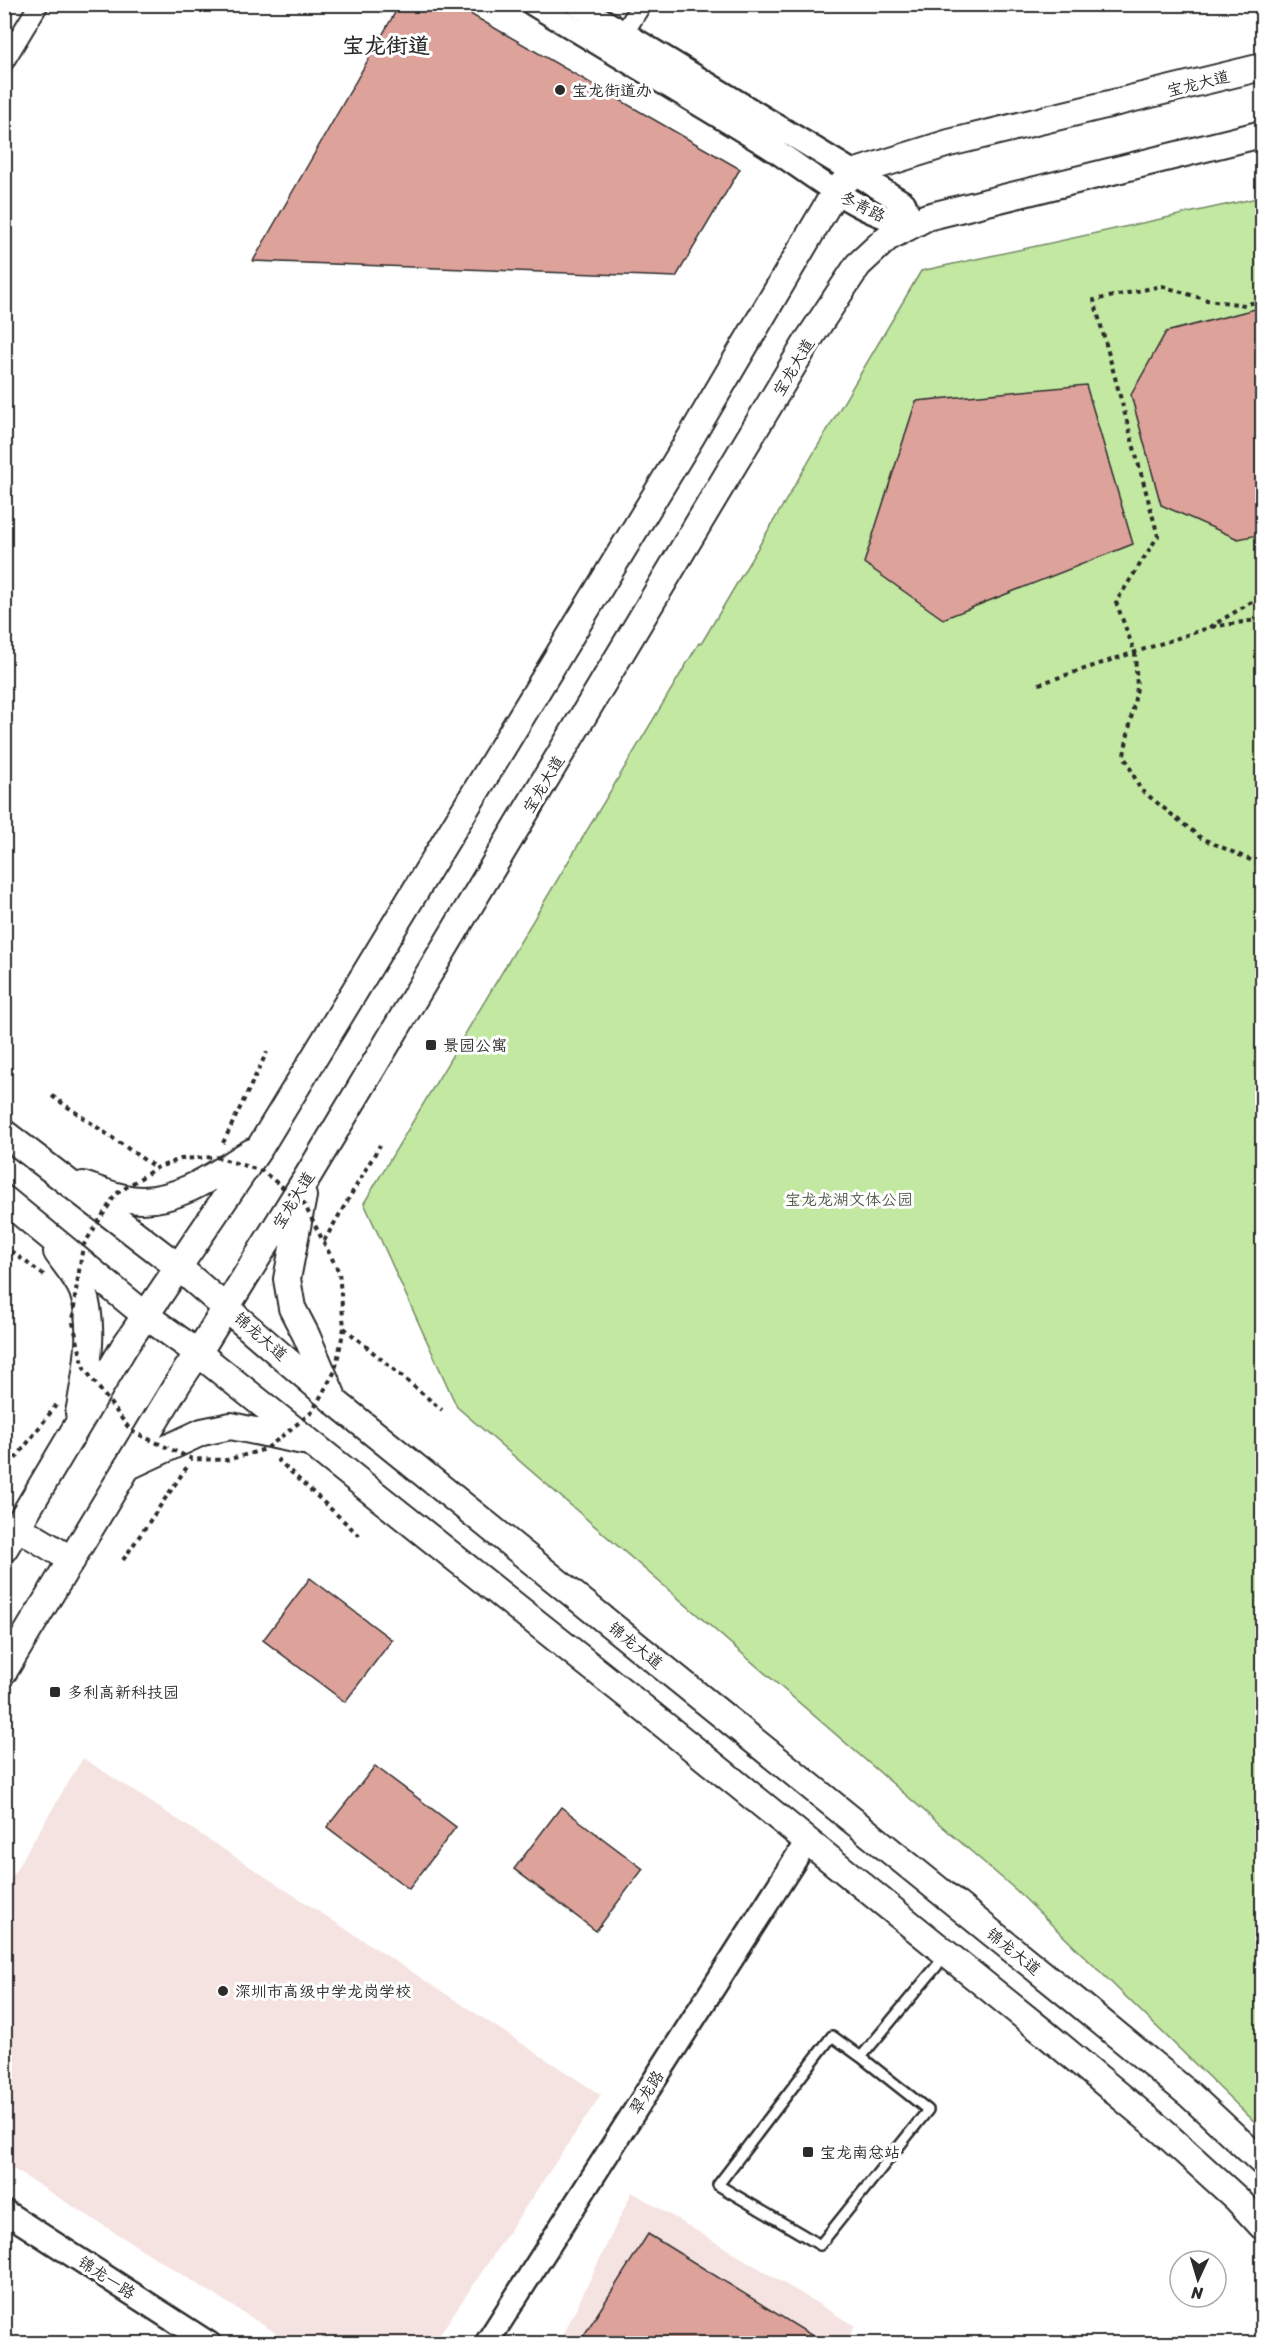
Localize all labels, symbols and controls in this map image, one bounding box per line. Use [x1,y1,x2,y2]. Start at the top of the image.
district label: 宝龙街道 [342,26,430,65]
street label: 宝龙大道 [1164,62,1233,105]
place label: 宝龙街道办 [572,76,652,105]
marker: 宝龙街道办 [553,83,567,97]
street label: 冬青路 [835,183,891,230]
street label: 宝龙大道 [765,332,822,402]
street label: 宝龙大道 [515,749,572,819]
place label: 景园公寓 [443,1031,507,1060]
marker: 景园公寓 [424,1038,438,1052]
street label: 宝龙大道 [264,1165,323,1235]
park label: 宝龙龙湖文体公园 [785,1185,913,1214]
street label: 锦龙大道 [227,1304,294,1368]
street label: 锦龙大道 [602,1614,670,1677]
place label: 多利高新科技园 [67,1678,179,1707]
marker: 多利高新科技园 [48,1685,62,1699]
street label: 锦龙大道 [980,1920,1048,1983]
place label: 深圳市高级中学龙岗学校 [235,1977,411,2006]
marker: 深圳市高级中学龙岗学校 [216,1984,230,1998]
street label: 翠龙路 [621,2064,672,2120]
place label: 宝龙南总站 [820,2138,900,2167]
marker: 宝龙南总站 [801,2145,815,2159]
street label: 锦龙一路 [72,2248,141,2307]
north arrow [1168,2249,1228,2309]
text: N [1190,2279,1205,2308]

